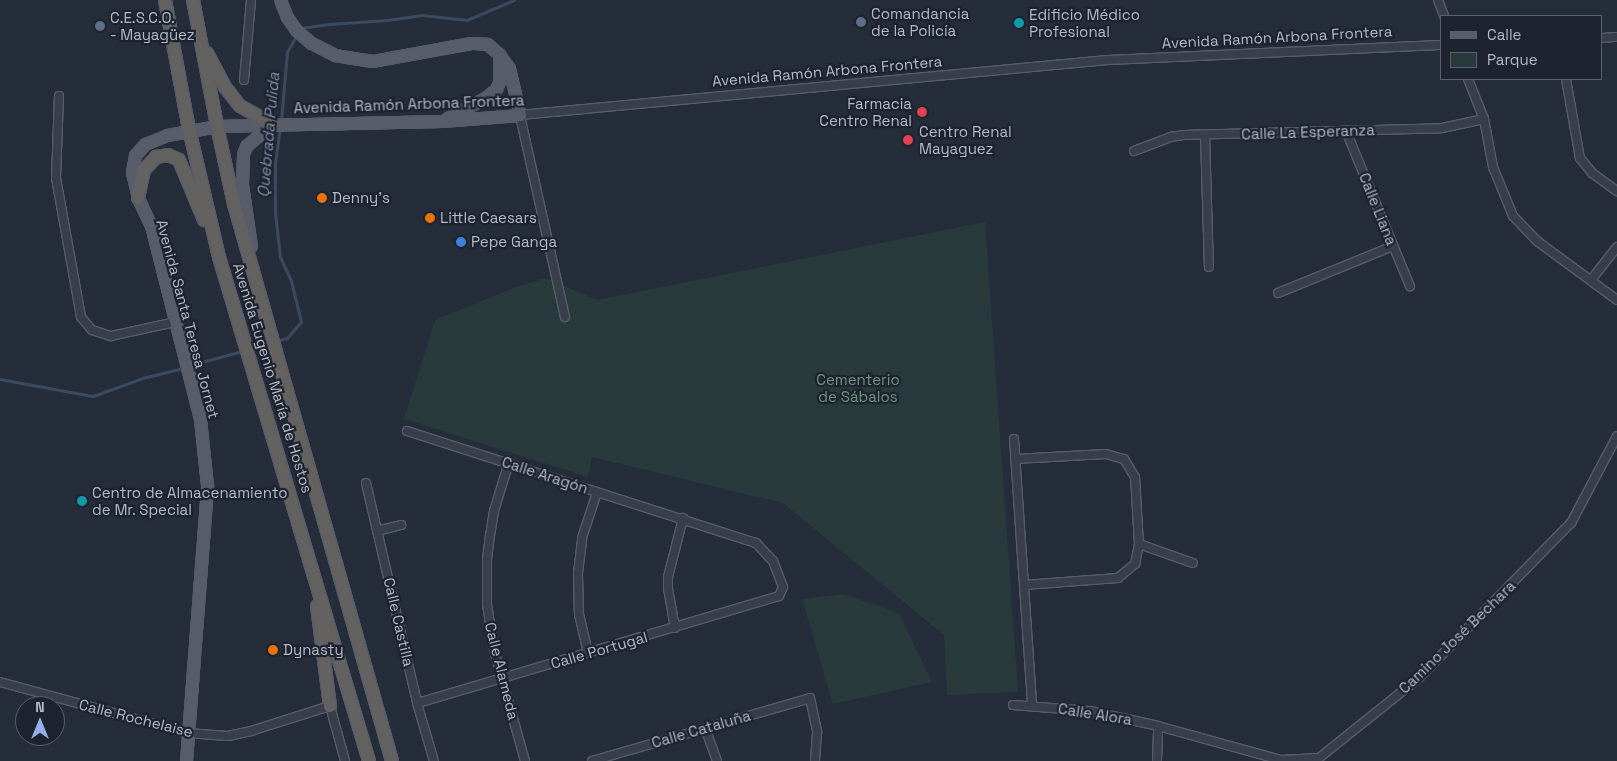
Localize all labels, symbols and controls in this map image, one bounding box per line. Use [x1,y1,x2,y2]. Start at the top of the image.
place label: Comandancia de la Policía [871,4,969,39]
place label: Edificio Médico Profesional [1029,5,1140,40]
place label: C.E.S.C.O. - Mayagüez [110,8,195,43]
legend [1440,15,1602,80]
marker: Comandancia de la Policía [855,16,867,28]
marker: Edificio Médico Profesional [1013,17,1025,29]
marker: C.E.S.C.O. - Mayagüez [94,20,106,32]
street label: Avenida Ramón Arbona Frontera [1161,22,1393,52]
text: Calle [1487,25,1522,44]
text: Parque [1487,50,1538,69]
street label: Avenida Ramón Arbona Frontera [711,52,943,90]
water label: Quebrada Pulida [254,72,284,198]
street label: Avenida Ramón Arbona Frontera [293,91,525,117]
place label: Farmacia Centro Renal [819,94,912,129]
marker: Farmacia Centro Renal [916,106,928,118]
street label: Calle La Esperanza [1241,121,1375,143]
place label: Centro Renal Mayaguez [919,122,1012,157]
marker: Centro Renal Mayaguez [901,133,915,147]
street label: Calle Liana [1355,170,1401,248]
place label: Denny's [332,189,390,207]
marker: Denny's [316,192,328,204]
place label: Little Caesars [440,209,537,227]
marker: Little Caesars [424,212,436,224]
street label: Avenida Santa Teresa Jornet [153,217,223,421]
place label: Pepe Ganga [471,233,557,251]
marker: Pepe Ganga [455,236,467,248]
street label: Avenida Eugenio María de Hostos [229,261,317,495]
park label: Cementerio de Sábalos [816,370,900,405]
street label: Calle Aragón [500,453,590,497]
place label: Centro de Almacenamiento de Mr. Special [92,483,288,518]
marker: Centro de Almacenamiento de Mr. Special [76,495,88,507]
street label: Calle Castilla [380,576,418,668]
street label: Camino José Bechara [1395,577,1519,697]
street label: Calle Alameda [481,620,523,722]
street label: Calle Portugal [548,628,650,672]
place label: Dynasty [283,641,344,659]
marker: Dynasty [267,644,279,656]
street label: Calle Rochelaise [77,695,195,741]
north arrow [15,696,65,746]
text: N [35,698,45,716]
street label: Calle Alora [1057,699,1133,729]
street label: Calle Cataluña [649,706,753,752]

